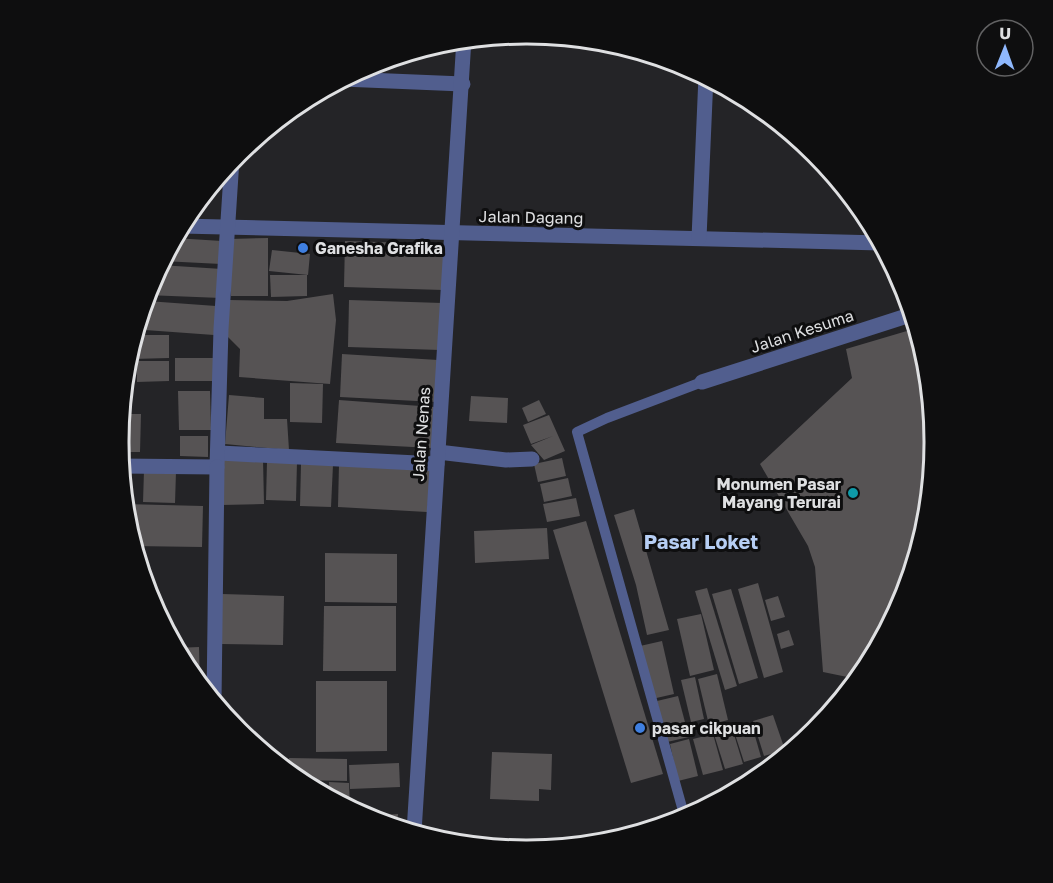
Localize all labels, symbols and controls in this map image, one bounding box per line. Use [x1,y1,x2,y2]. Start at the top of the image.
north arrow [975,18,1035,78]
text: U [999,23,1011,43]
street label: Jalan Dagang [478,206,584,228]
place label: Ganesha Grafika [315,238,443,258]
marker: Ganesha Grafika [296,241,310,255]
street label: Jalan Kesuma [748,305,856,357]
street label: Jalan Nenas [408,386,434,482]
place label: Monumen Pasar Mayang Terurai [717,474,841,512]
marker: Monumen Pasar Mayang Terurai [846,486,860,500]
district label: Pasar Loket [644,529,758,553]
place label: pasar cikpuan [652,718,761,738]
marker: pasar cikpuan [633,721,647,735]

